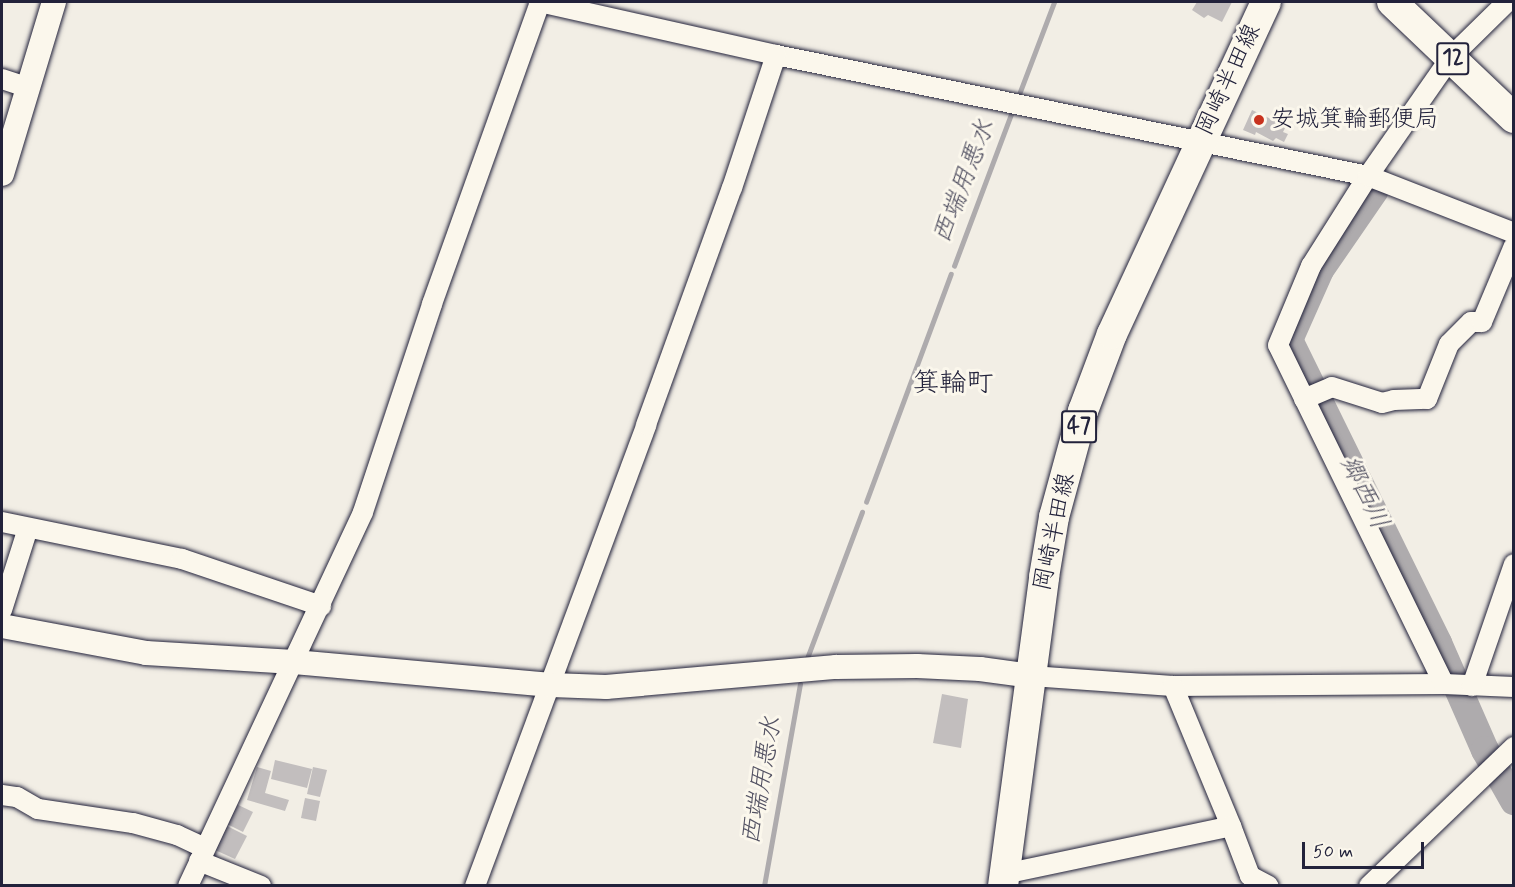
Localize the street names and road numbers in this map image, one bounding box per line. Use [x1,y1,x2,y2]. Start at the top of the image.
street label: 岡崎半田線 [1191,20,1267,140]
road number: 12 [1435,40,1471,78]
road number: 47 [1061,408,1097,446]
street label: 岡崎半田線 [1028,470,1082,594]

